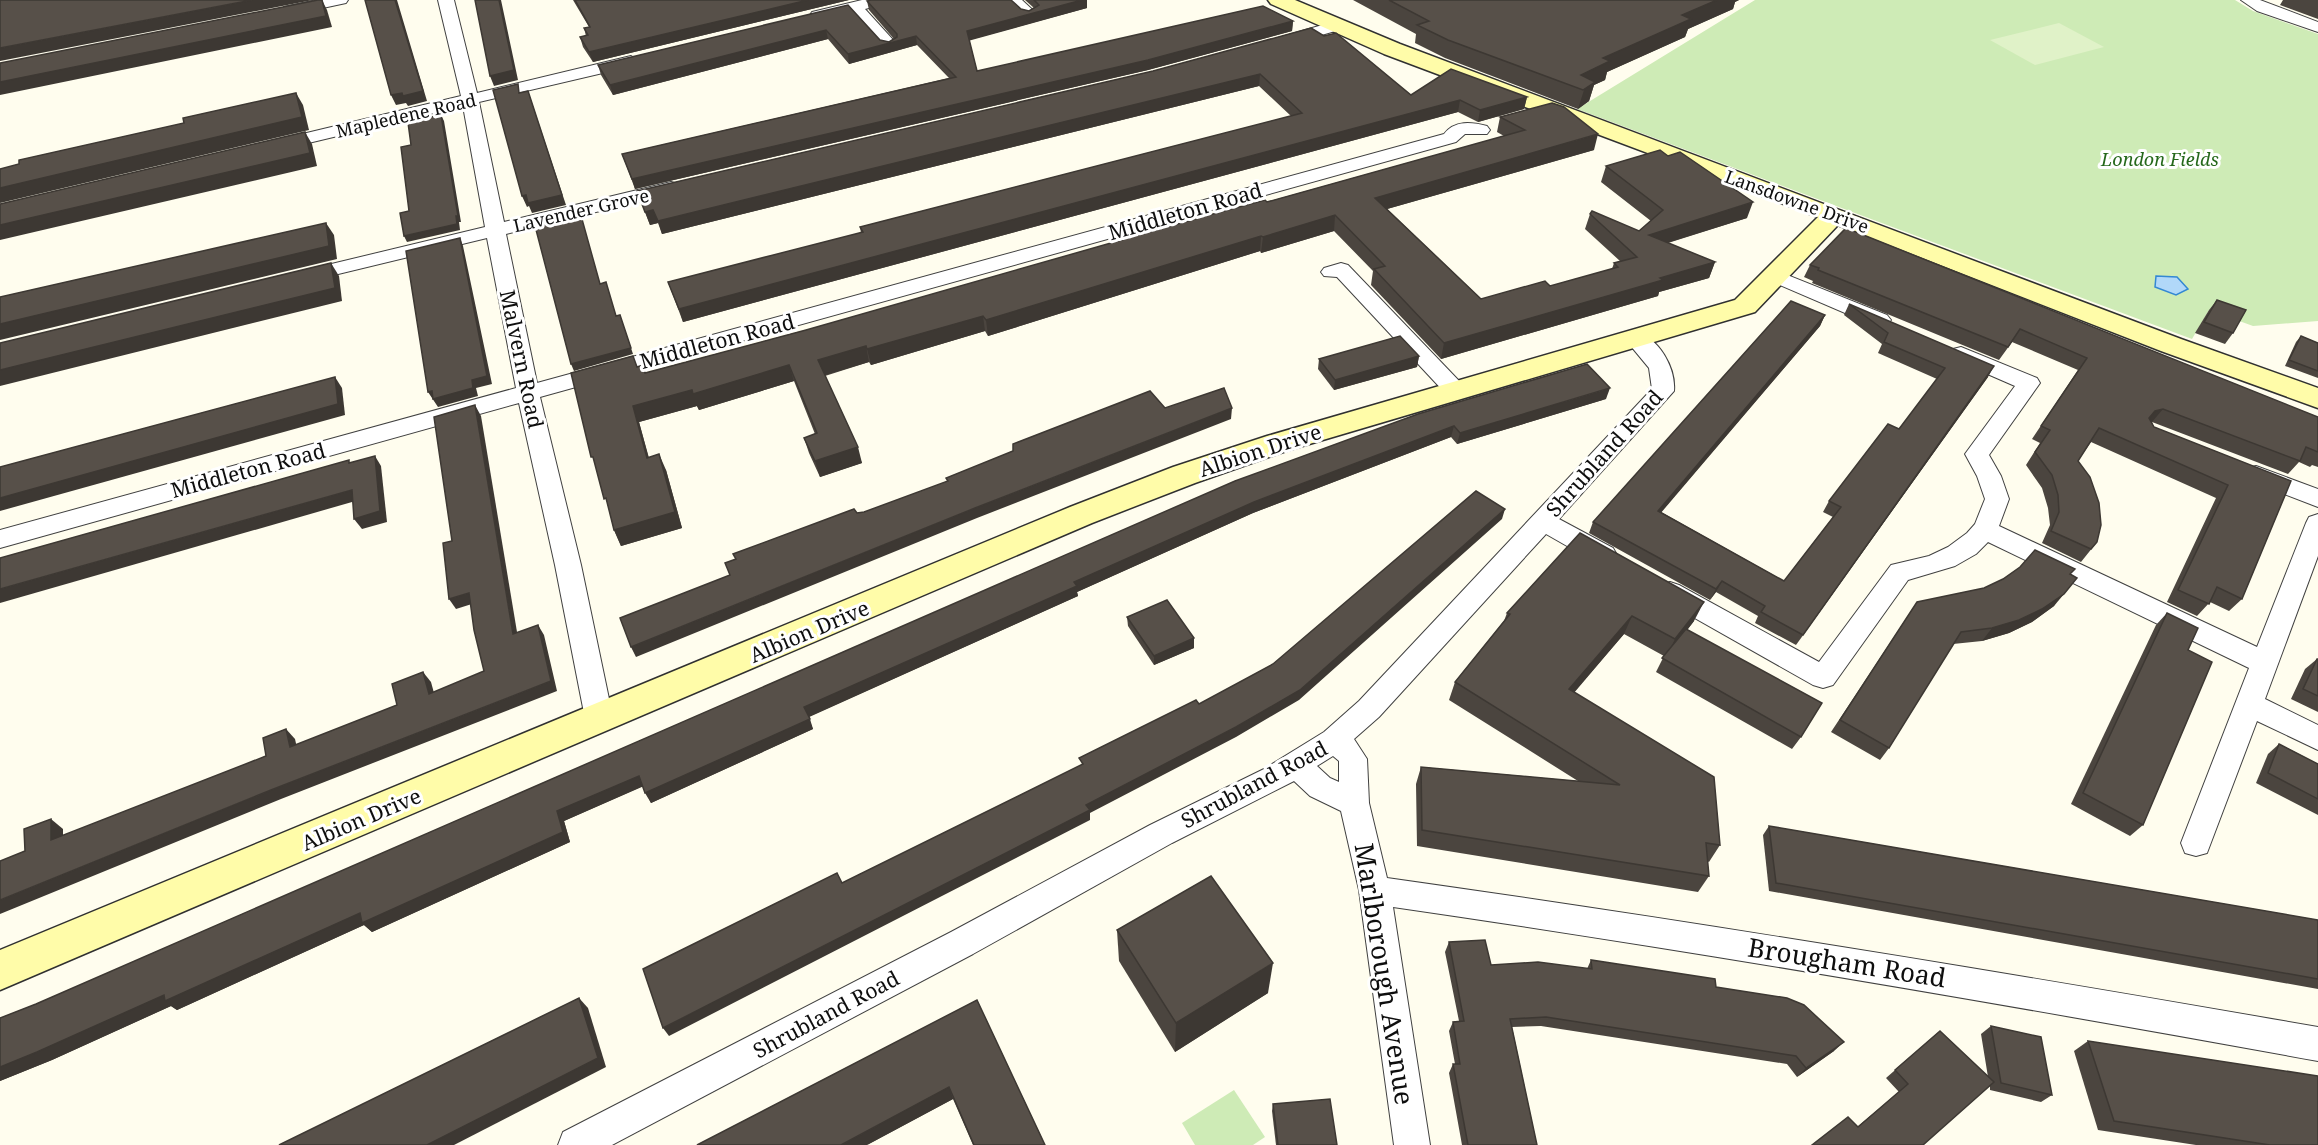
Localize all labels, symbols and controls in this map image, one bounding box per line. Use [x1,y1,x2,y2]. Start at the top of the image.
street label: Mapledene Road [334,87,478,143]
park label: London Fields [2100,147,2219,171]
street label: Lansdowne Drive [1722,164,1872,238]
street label: Middleton Road [1105,176,1265,246]
street label: Lavender Grove [511,183,651,237]
street label: Malvern Road [494,287,550,431]
street label: Middleton Road [637,307,798,375]
street label: Shrubland Road [1539,383,1669,522]
street label: Albion Drive [1195,417,1325,483]
street label: Middleton Road [168,436,329,504]
street label: Albion Drive [745,593,873,669]
street label: Shrubland Road [1176,734,1332,834]
street label: Albion Drive [297,781,425,857]
street label: Marlborough Avenue [1347,841,1423,1107]
street label: Brougham Road [1745,929,1949,995]
street label: Shrubland Road [748,964,904,1064]

